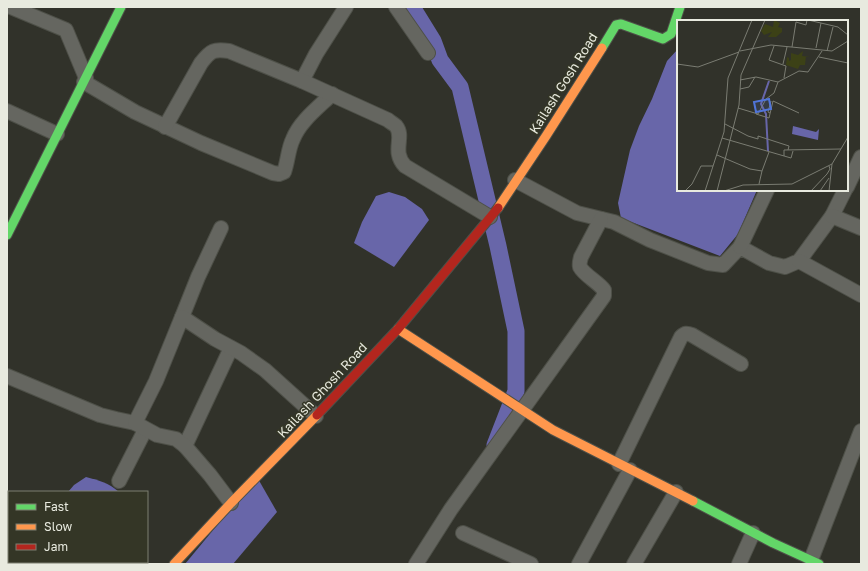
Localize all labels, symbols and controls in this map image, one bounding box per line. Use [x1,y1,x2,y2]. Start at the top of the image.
inset map [677,20,848,191]
street label: Kailash Gosh Road [525,29,601,137]
street label: Kailash Ghosh Road [274,339,370,441]
legend [8,491,148,563]
text: Fast [44,499,69,514]
text: Slow [44,519,72,534]
text: Jam [44,539,68,554]

